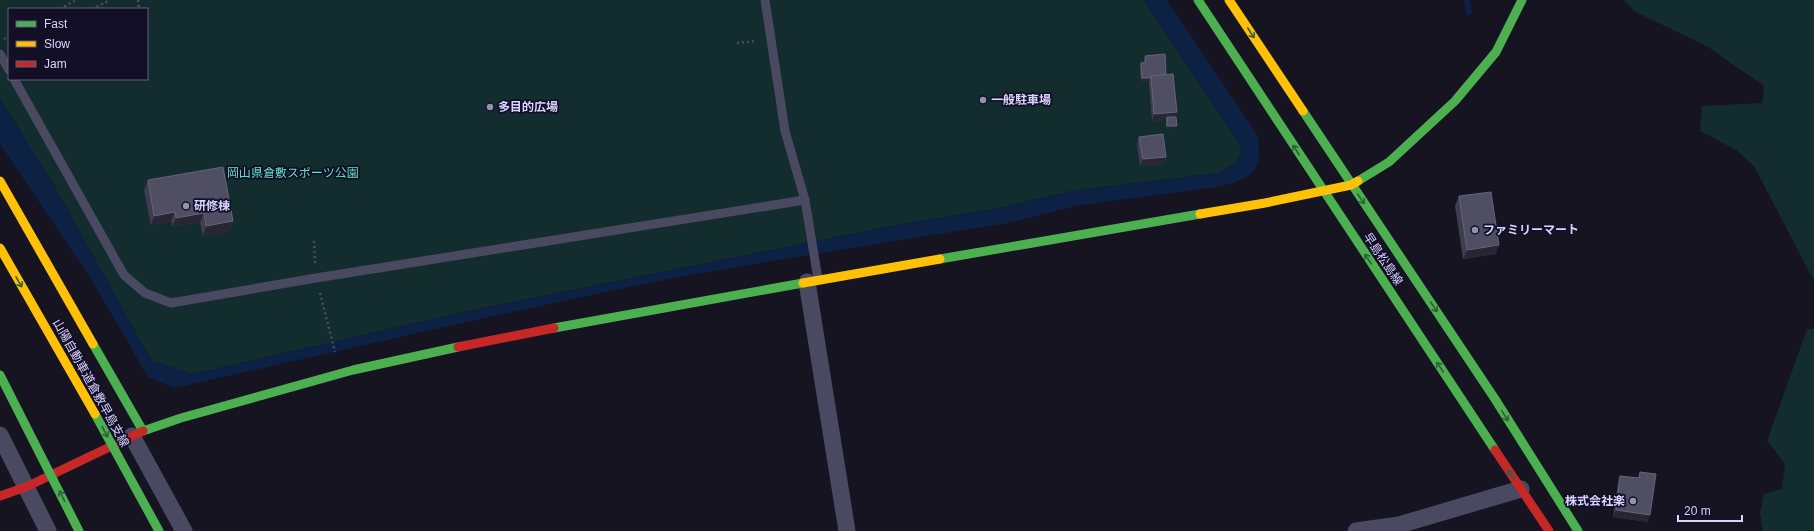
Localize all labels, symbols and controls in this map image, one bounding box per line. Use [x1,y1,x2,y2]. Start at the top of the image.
legend [8,8,148,80]
text: Fast [44,17,68,31]
one-way arrow [1247,27,1255,38]
text: Slow [44,37,70,51]
text: Jam [44,57,67,71]
place label: 一般駐車場 [991,93,1051,107]
marker: 一般駐車場 [978,95,988,105]
place label: 多目的広場 [498,100,558,114]
marker: 多目的広場 [485,102,495,112]
one-way arrow [1292,145,1300,156]
park label: 岡山県倉敷スポーツ公園 [227,166,359,180]
one-way arrow [1357,194,1365,205]
place label: 研修棟 [194,199,230,213]
marker: 研修棟 [181,201,191,211]
place label: ファミリーマート [1483,223,1579,237]
marker: ファミリーマート [1470,225,1480,235]
street label: 早島松島線 [1360,230,1406,288]
one-way arrow [1364,253,1372,264]
one-way arrow [16,276,24,288]
one-way arrow [1430,301,1438,312]
street label: 山陽自動車道倉敷早島支線 [50,317,132,449]
one-way arrow [1436,362,1444,373]
one-way arrow [1502,410,1510,422]
one-way arrow [101,425,109,437]
one-way arrow [1507,470,1516,481]
one-way arrow [58,490,65,502]
place label: 株式会社楽 [1565,494,1625,508]
marker: 株式会社楽 [1628,496,1638,506]
scale bar [1678,497,1742,523]
text: 20 m [1684,504,1711,518]

